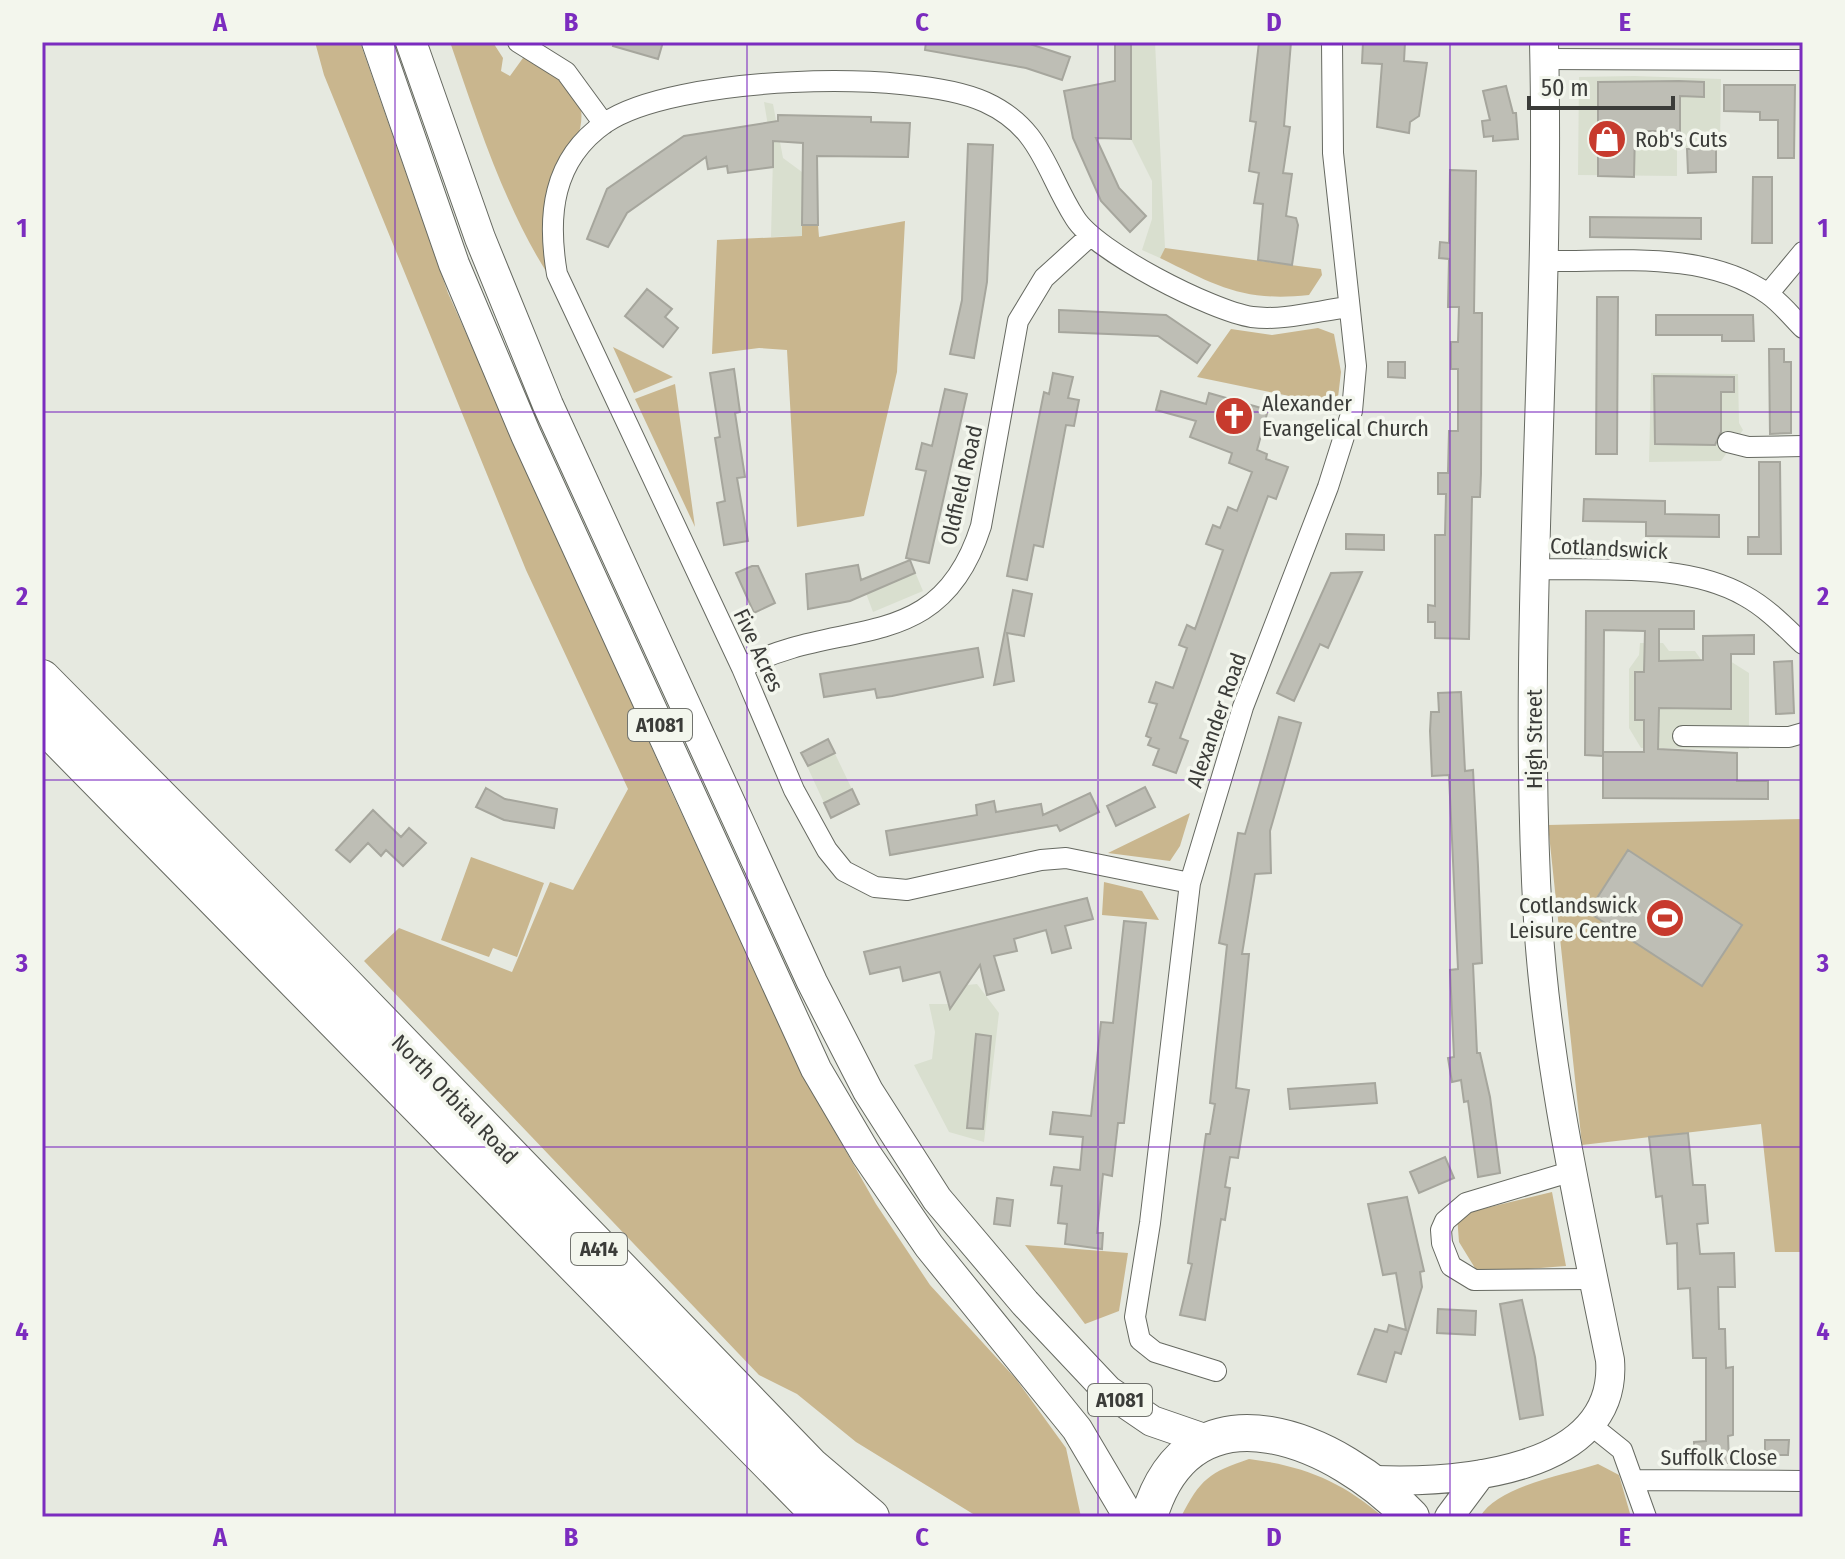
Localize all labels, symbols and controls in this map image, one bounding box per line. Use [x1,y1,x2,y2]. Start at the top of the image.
text: A [212,7,228,38]
text: B [564,7,579,38]
text: C [915,7,929,38]
text: D [1266,7,1282,38]
text: E [1619,7,1631,38]
scale bar [1529,60,1673,110]
text: 50 m [1541,74,1589,102]
shop icon: Rob's Cuts [1586,118,1628,160]
place label: Rob's Cuts [1635,126,1727,153]
text: 1 [17,213,28,244]
text: 1 [1818,213,1829,244]
place label: Alexander Evangelical Church [1262,390,1429,442]
church icon: Alexander Evangelical Church [1213,395,1255,437]
street label: Oldfield Road [935,423,988,548]
street label: Cotlandswick [1549,532,1669,565]
text: 2 [15,581,28,612]
text: 2 [1816,581,1829,612]
street label: Five Acres [728,604,789,696]
street label: Alexander Road [1181,649,1252,791]
street label: High Street [1521,688,1548,789]
road number: A1081 [628,709,692,741]
place label: Cotlandswick Leisure Centre [1509,892,1638,944]
sports icon: Cotlandswick Leisure Centre [1644,897,1686,939]
text: 3 [15,948,28,979]
text: 3 [1816,948,1829,979]
street label: North Orbital Road [386,1029,523,1170]
road number: A414 [571,1233,627,1265]
text: 4 [15,1316,29,1347]
text: 4 [1816,1316,1830,1347]
road number: A1081 [1088,1384,1152,1416]
street label: Suffolk Close [1661,1444,1777,1471]
text: A [212,1522,228,1553]
text: B [564,1522,579,1553]
text: C [915,1522,929,1553]
text: D [1266,1522,1282,1553]
text: E [1619,1522,1631,1553]

